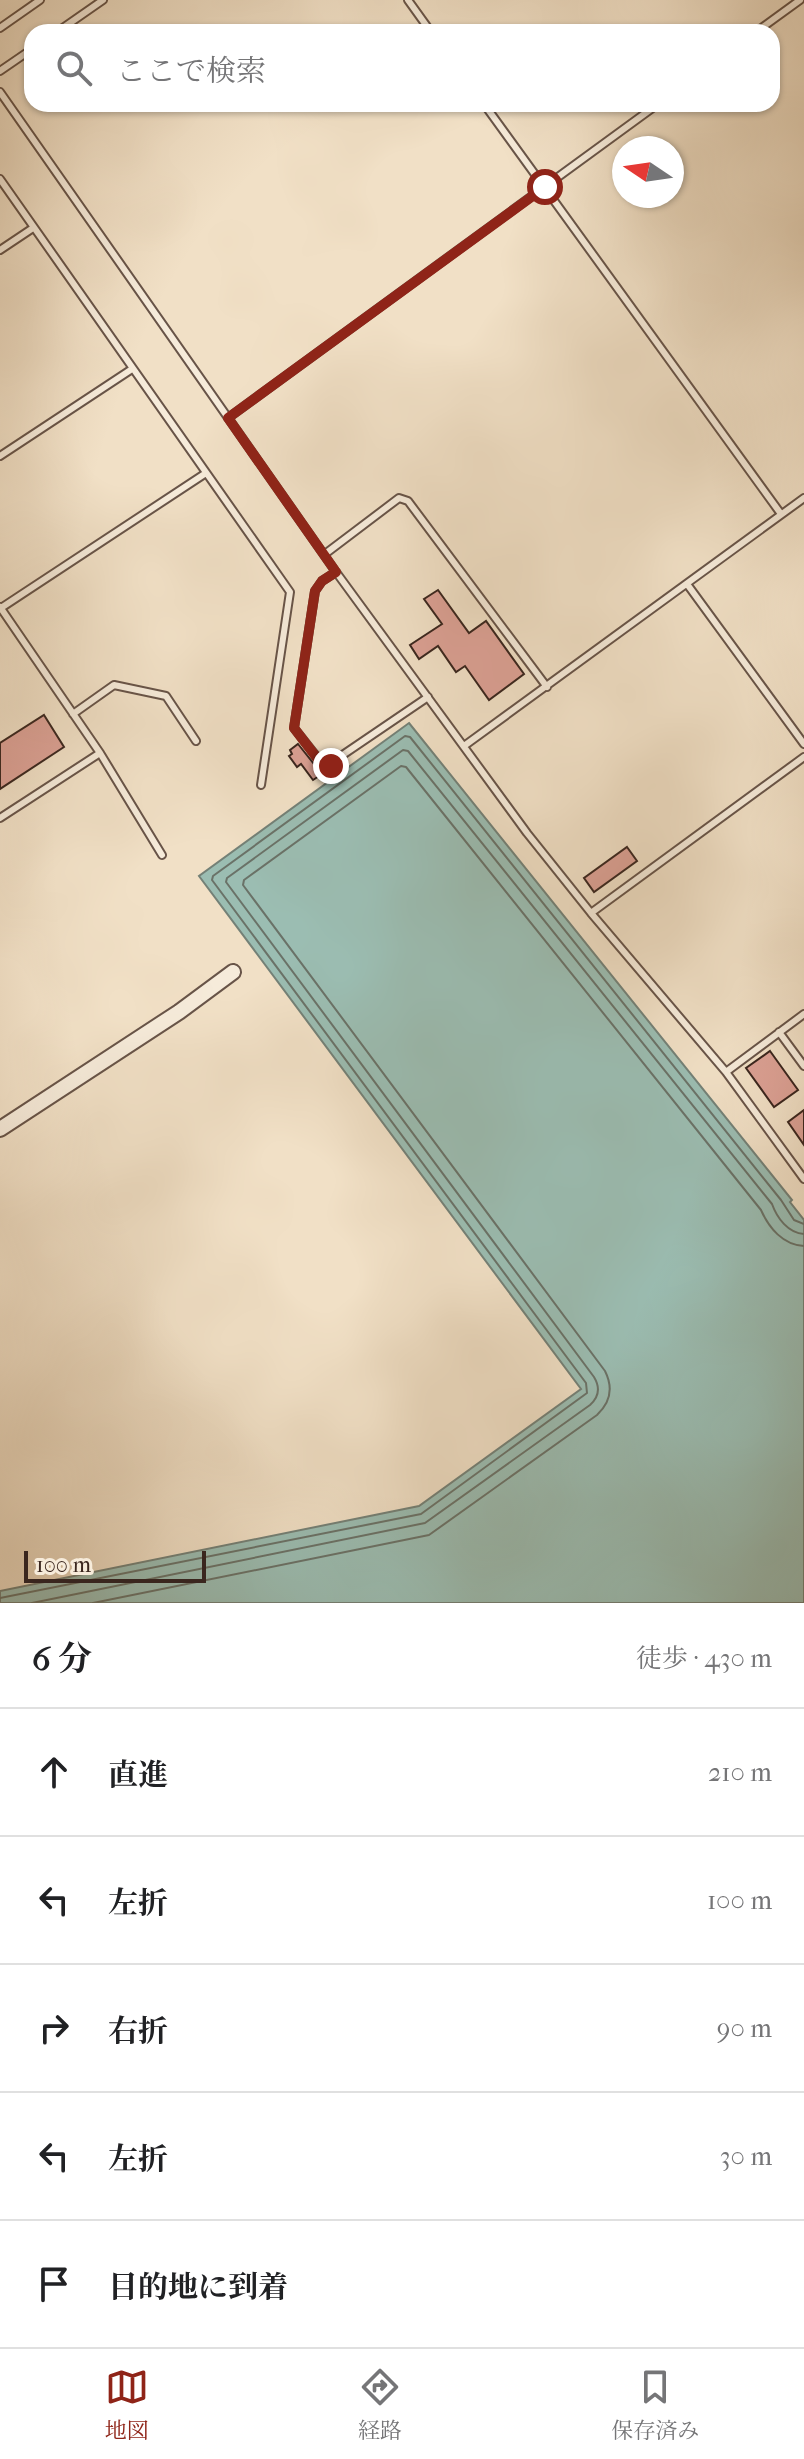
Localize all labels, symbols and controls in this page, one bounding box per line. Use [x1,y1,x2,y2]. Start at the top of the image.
search box [24,24,780,112]
icon: search [52,46,96,90]
text: ここで検索 [116,54,266,89]
north arrow [612,136,684,208]
route start [527,169,563,205]
route end [313,748,349,784]
scale bar [24,1547,206,1583]
text: 100 m [36,1552,91,1578]
text: 6 分 [32,1639,92,1679]
text: 徒歩 · 430 m [636,1643,772,1674]
icon: ahead [32,1750,76,1794]
text: 210 m [708,1757,772,1788]
text: 直進 [108,1758,168,1793]
icon: left [32,1878,76,1922]
text: 100 m [707,1885,772,1916]
text: 左折 [108,1886,168,1921]
icon: right [32,2006,76,2050]
text: 90 m [717,2013,772,2044]
text: 右折 [108,2014,168,2049]
icon: left [32,2134,76,2178]
text: 30 m [720,2141,772,2172]
text: 左折 [108,2142,168,2177]
icon: arrive [32,2262,76,2306]
text: 目的地に到着 [108,2270,288,2305]
tab: 地図 [105,2365,149,2444]
tab: 経路 [358,2365,402,2444]
tab: 保存済み [611,2365,699,2444]

